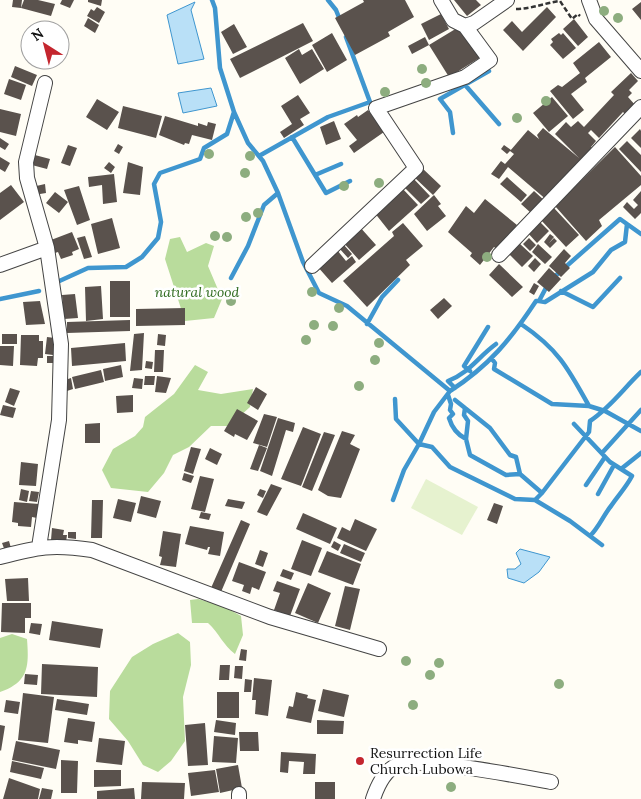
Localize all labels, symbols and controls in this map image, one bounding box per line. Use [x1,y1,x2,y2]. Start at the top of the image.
north arrow [20,20,70,70]
text: N [28,24,47,45]
park label: natural wood [155,283,240,301]
place label: Resurrection Life Church Lubowa [370,744,482,778]
marker: Resurrection Life Church Lubowa [354,755,366,767]

